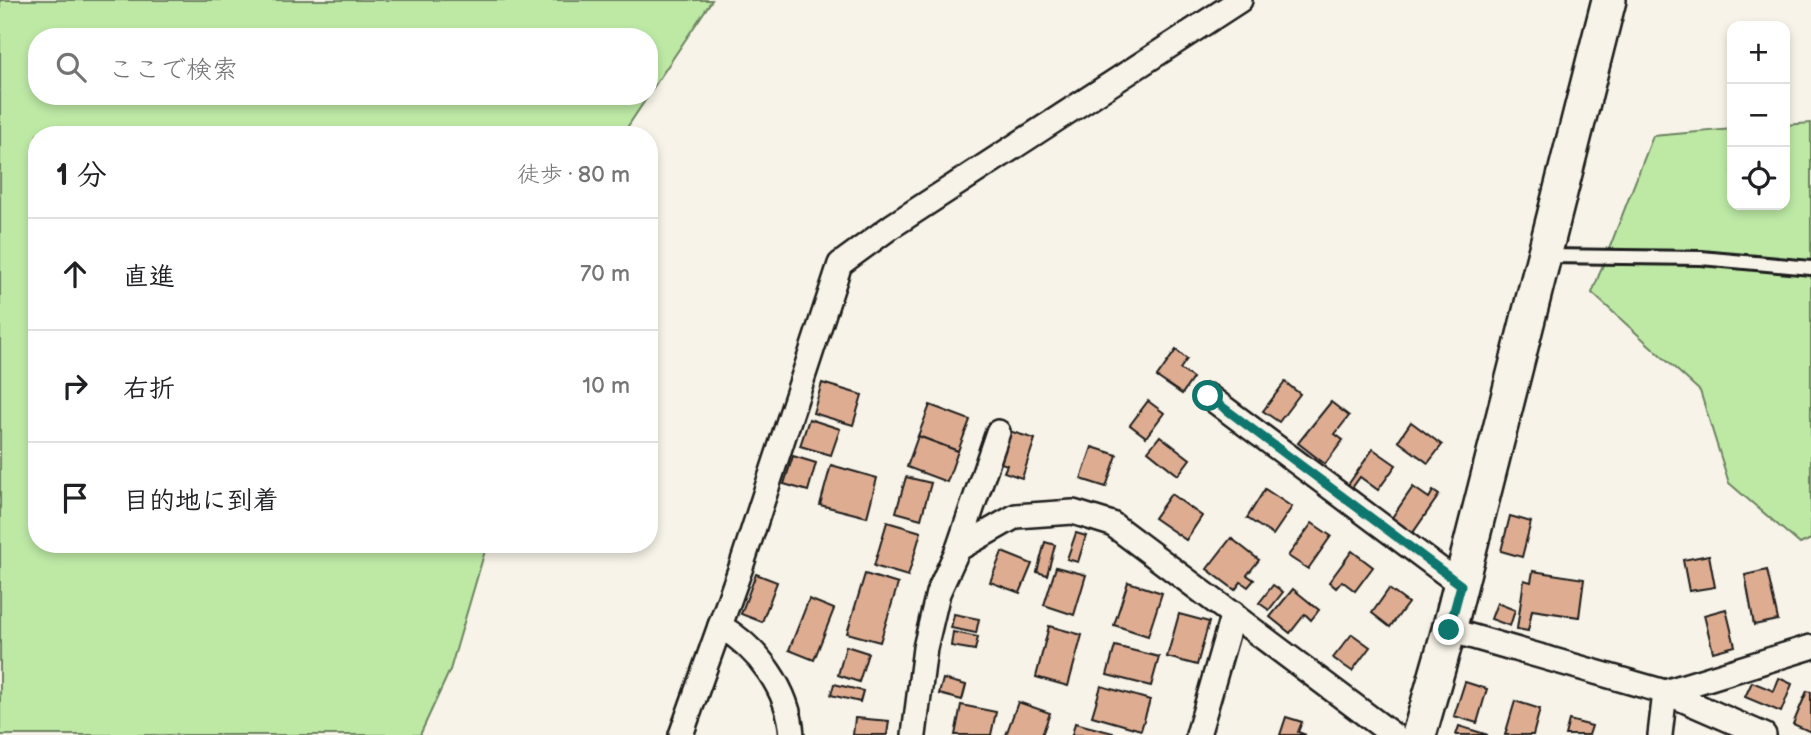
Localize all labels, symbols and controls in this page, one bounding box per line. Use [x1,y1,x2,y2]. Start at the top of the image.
map controls [1727,21,1790,210]
button: + [1727,21,1790,84]
search box [28,28,658,105]
icon: search [52,48,90,86]
text: ここで検索 [108,55,238,86]
button: − [1727,84,1790,147]
button: locate [1727,147,1790,210]
text: 1 分 [56,158,107,194]
text: 徒歩 · 80 m [517,161,630,189]
icon: ahead [56,255,94,293]
text: 70 m [580,260,630,288]
text: 直進 [123,262,175,293]
icon: right [56,367,94,405]
text: 10 m [582,372,630,400]
text: 右折 [123,374,175,405]
route start [1192,380,1223,411]
icon: arrive [56,479,94,517]
text: 目的地に到着 [123,486,279,517]
route end [1433,614,1464,645]

